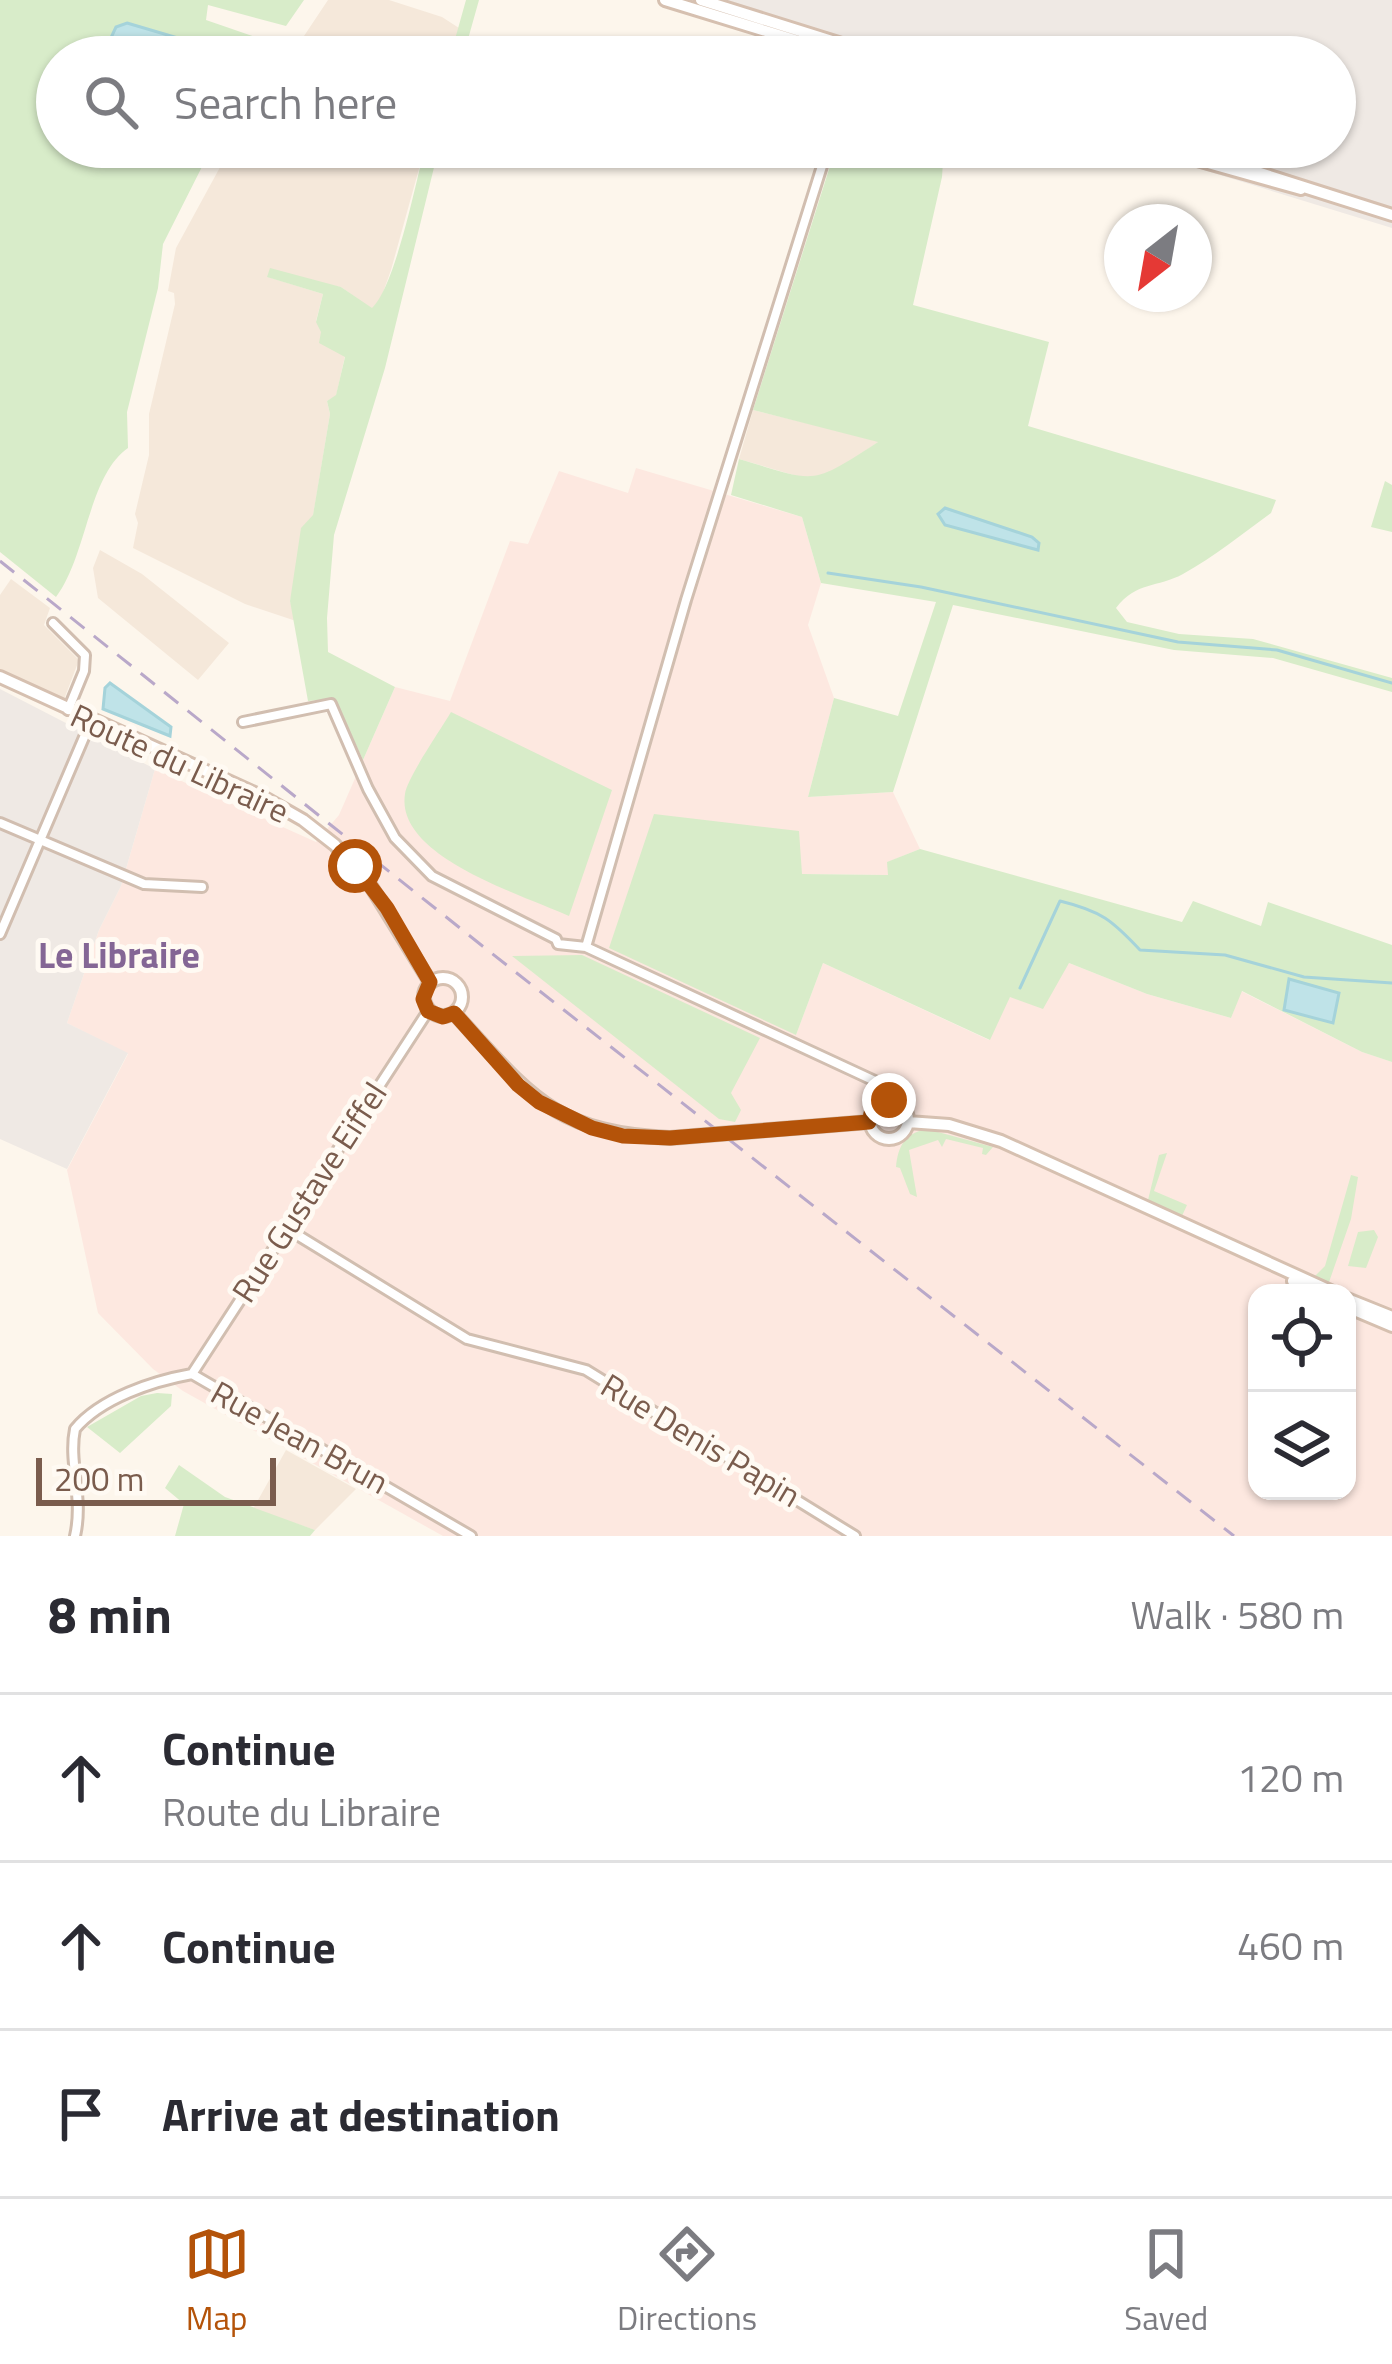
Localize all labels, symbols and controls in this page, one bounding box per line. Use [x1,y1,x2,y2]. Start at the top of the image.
search box [36,36,1356,168]
text: Search here [174,68,397,136]
icon: search [78,69,144,135]
north arrow [1104,204,1212,312]
street label: Route du Libraire [62,690,298,836]
route start [328,839,382,893]
district label: Le Libraire [38,927,200,982]
street label: Rue Gustave Eiffel [219,1072,399,1312]
route end [862,1073,916,1127]
map controls [1248,1284,1356,1500]
button: locate [1248,1284,1356,1392]
street label: Rue Denis Papin [591,1361,811,1519]
street label: Rue Jean Brun [202,1368,398,1506]
button: layers [1248,1392,1356,1500]
scale bar [36,1452,276,1505]
text: 200 m [54,1454,144,1504]
text: 8 min [48,1575,172,1653]
text: Walk · 580 m [1130,1585,1344,1644]
text: Continue [162,1714,336,1782]
icon: ahead [48,1745,114,1811]
text: 120 m [1237,1748,1344,1807]
text: Route du Libraire [162,1782,441,1841]
text: Continue [162,1912,336,1980]
icon: ahead [48,1913,114,1979]
text: 460 m [1237,1916,1344,1975]
text: Arrive at destination [162,2080,560,2148]
icon: arrive [48,2081,114,2147]
tab: Map [184,2221,250,2343]
tab: Directions [617,2221,757,2343]
tab: Saved [1124,2221,1208,2343]

